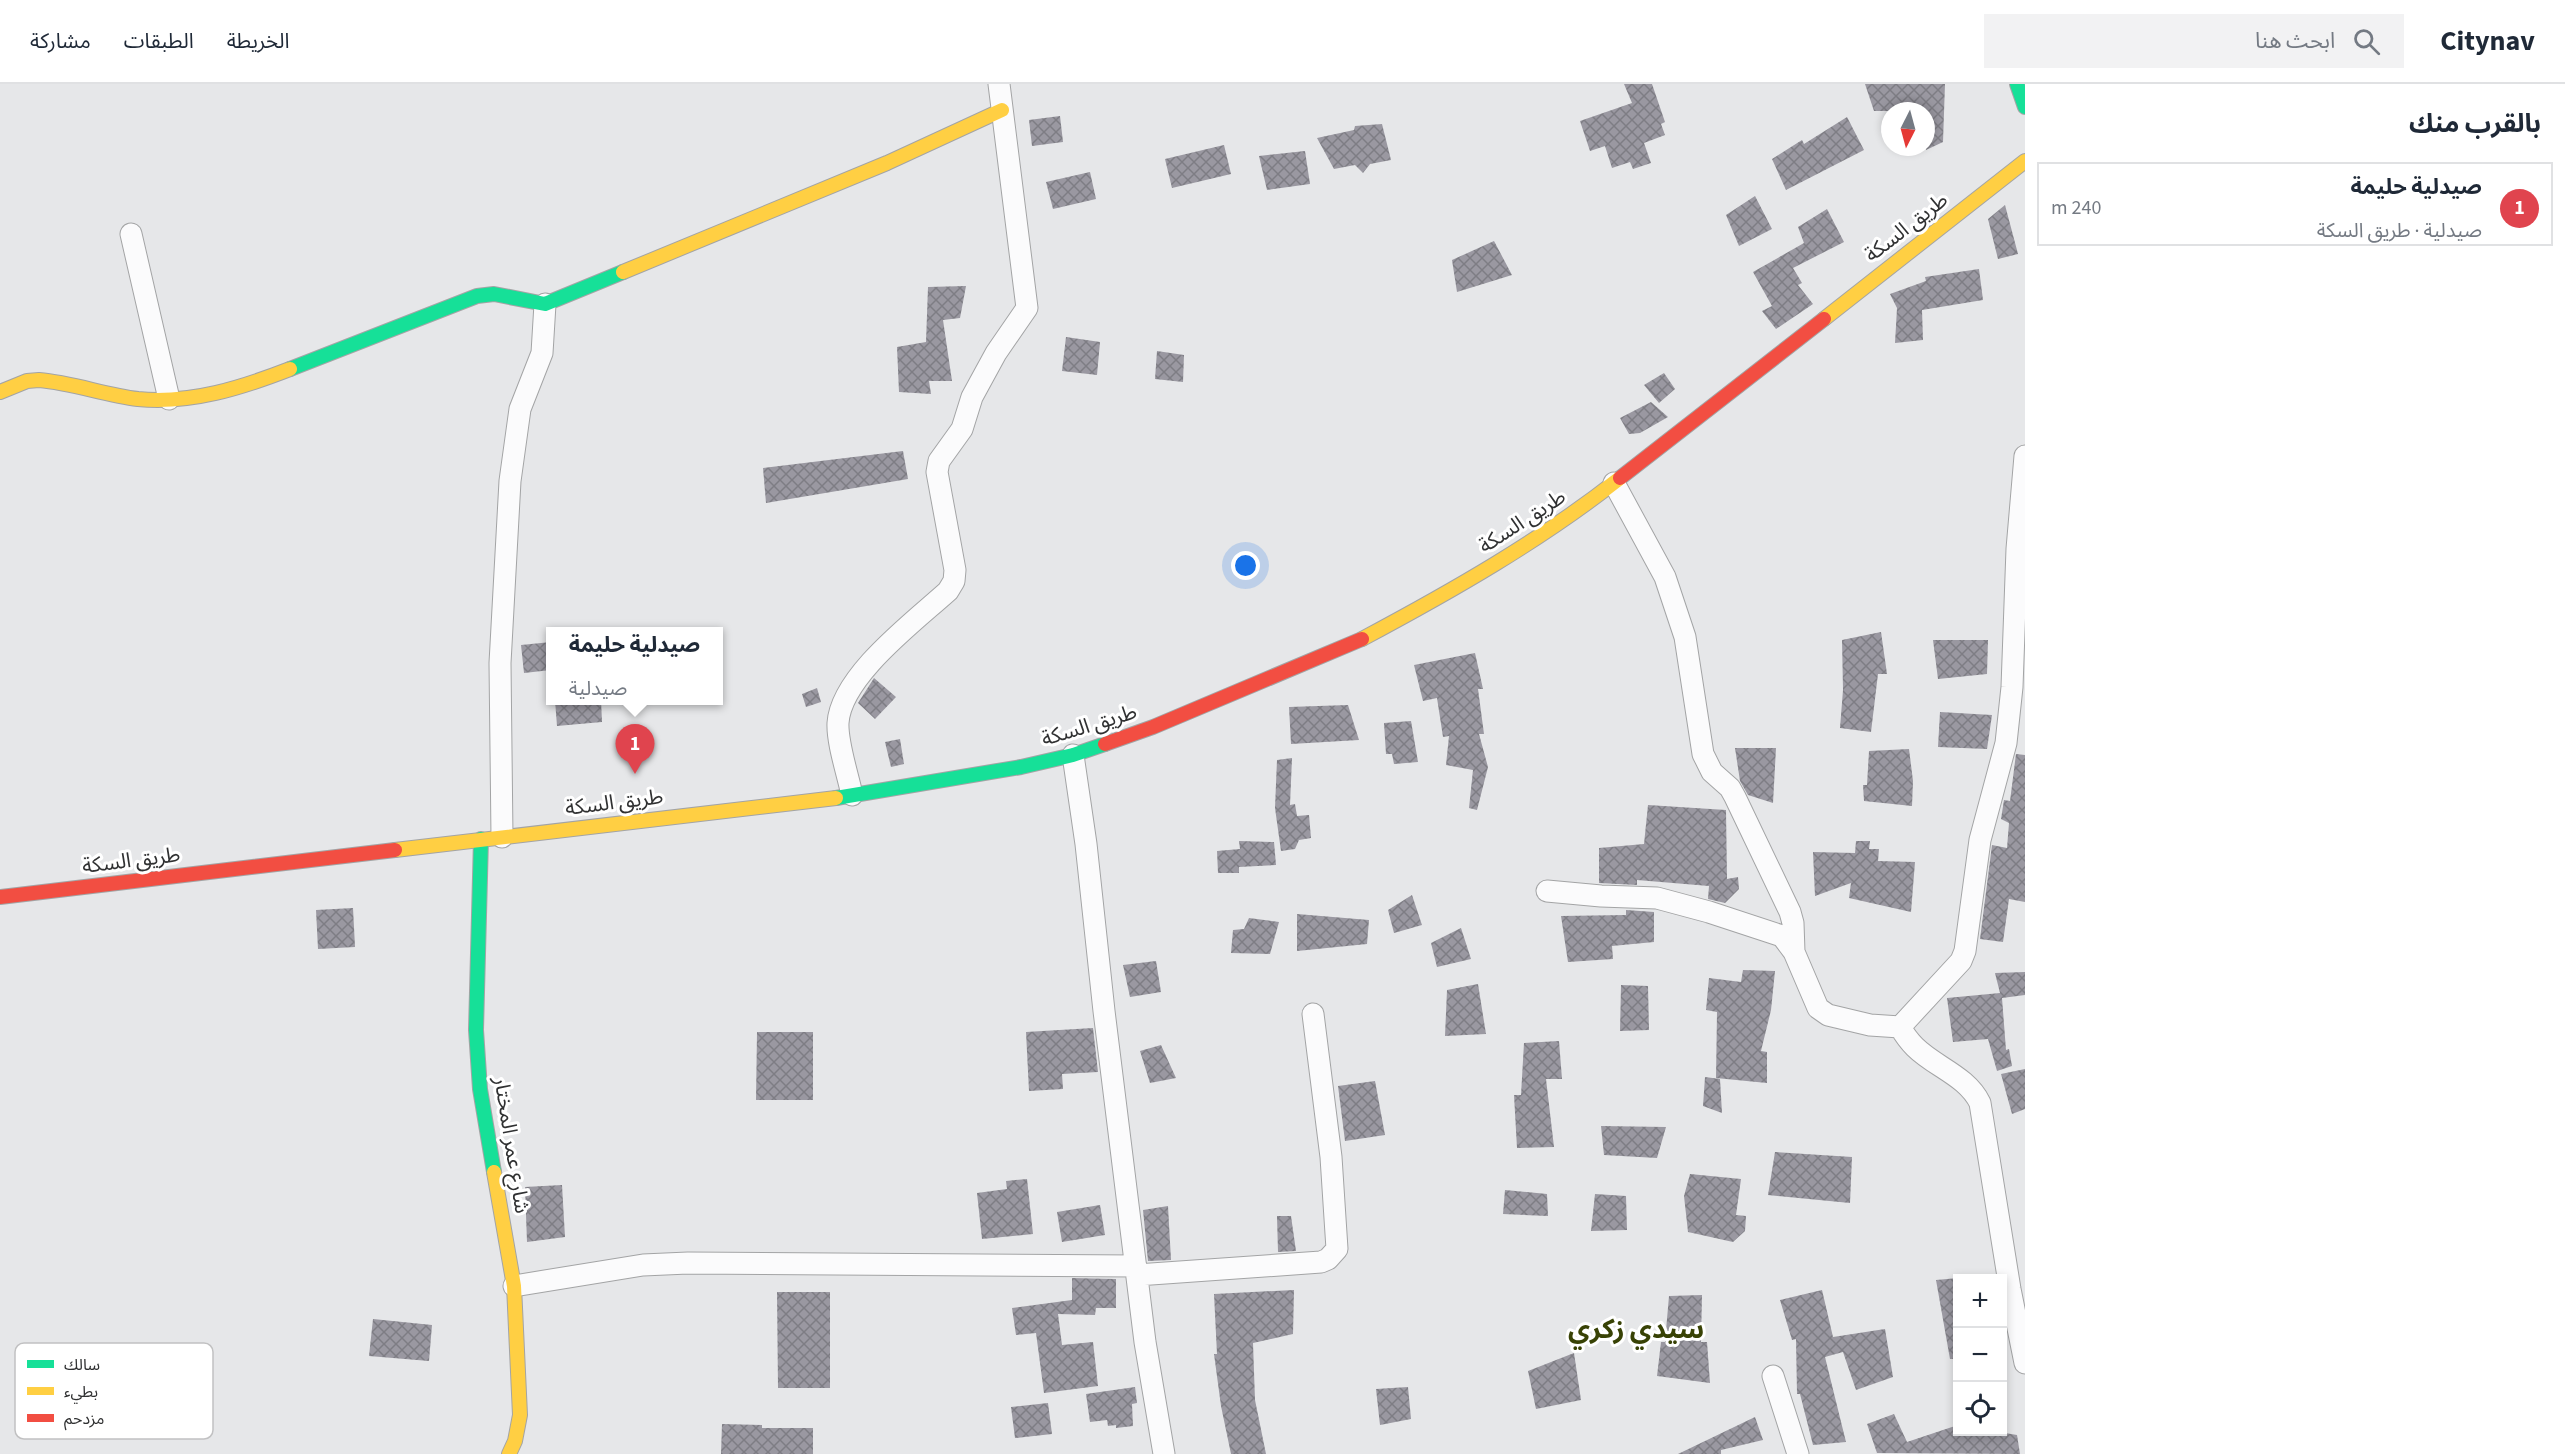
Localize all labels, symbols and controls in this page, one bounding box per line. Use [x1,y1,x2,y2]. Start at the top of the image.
search box [1984,14,2404,68]
text: Citynav [2440,21,2535,61]
text: ابحث هنا [2255,25,2335,57]
icon: search [2350,25,2383,58]
text: مشاركة [30,26,91,56]
text: الطبقات [124,26,194,56]
text: الخريطة [227,26,290,56]
north arrow [1881,102,1935,156]
text: بالقرب منك [2409,105,2541,142]
text: صيدلية حليمة [2350,171,2482,203]
street label: طريق السكة [1858,185,1954,269]
text: 240 m [2051,194,2101,222]
text: 1 [2514,194,2525,222]
text: صيدلية · طريق السكة [2317,217,2482,245]
street label: طريق السكة [1473,482,1571,560]
your location [1231,551,1260,580]
popup [546,627,723,705]
text: صيدلية حليمة [569,629,700,661]
text: صيدلية [569,675,627,703]
street label: طريق السكة [1037,696,1141,754]
pin: 1 [616,724,654,774]
street label: طريق السكة [563,781,665,823]
street label: طريق السكة [80,839,182,881]
street label: شارع عمر المختار [486,1074,538,1215]
map controls [1953,1274,2007,1436]
button: + [1953,1274,2007,1328]
district label: سيدي زكري [1568,1310,1704,1350]
button: − [1953,1328,2007,1382]
legend [15,1343,213,1439]
text: سالك [64,1354,100,1376]
text: بطيء [64,1381,98,1404]
button: locate [1953,1382,2007,1436]
text: مزدحم [64,1408,104,1431]

